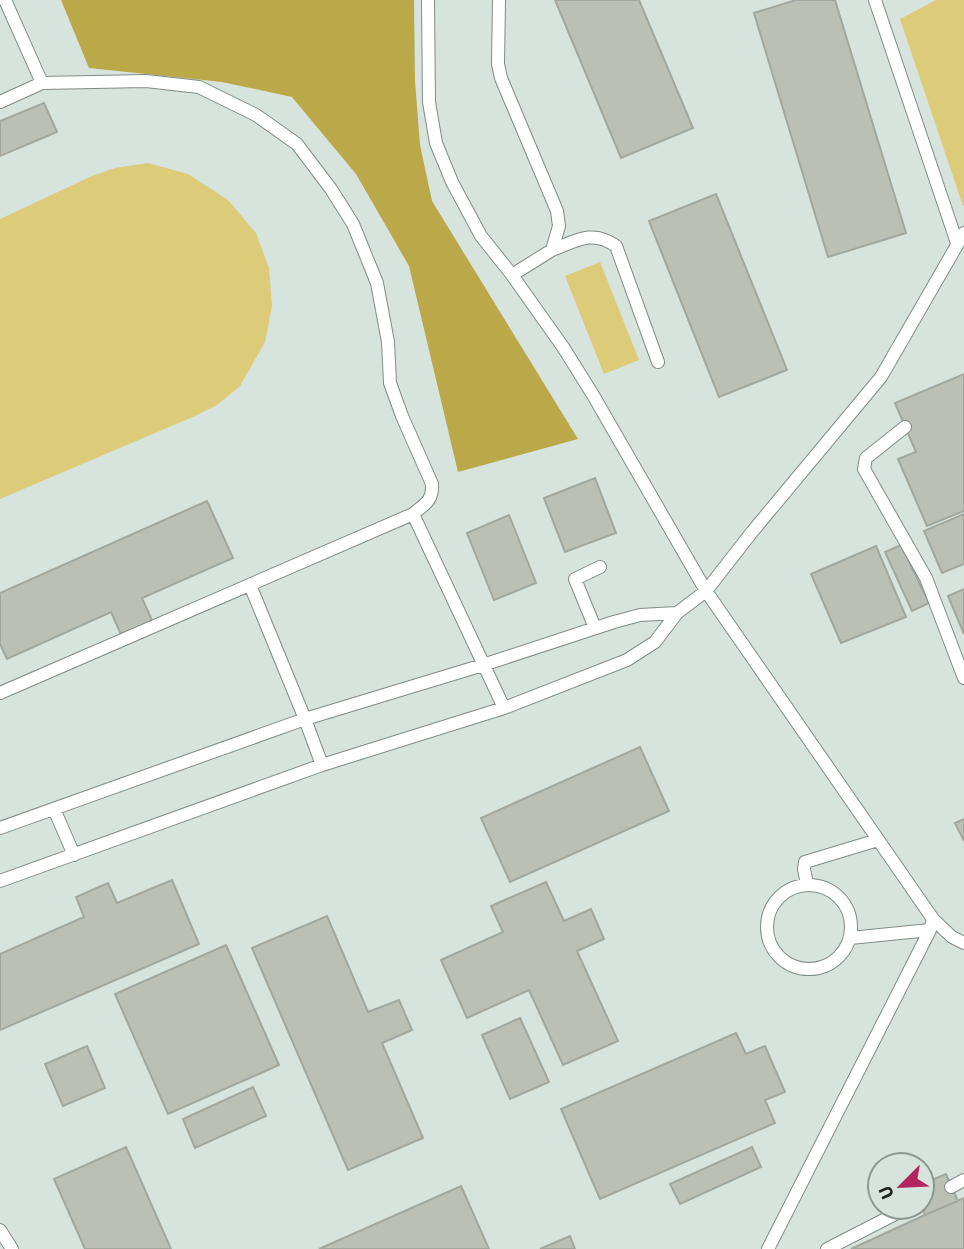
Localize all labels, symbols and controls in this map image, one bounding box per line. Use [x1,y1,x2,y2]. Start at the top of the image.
north arrow [866,1151,936,1221]
text: U [872,1181,902,1204]

